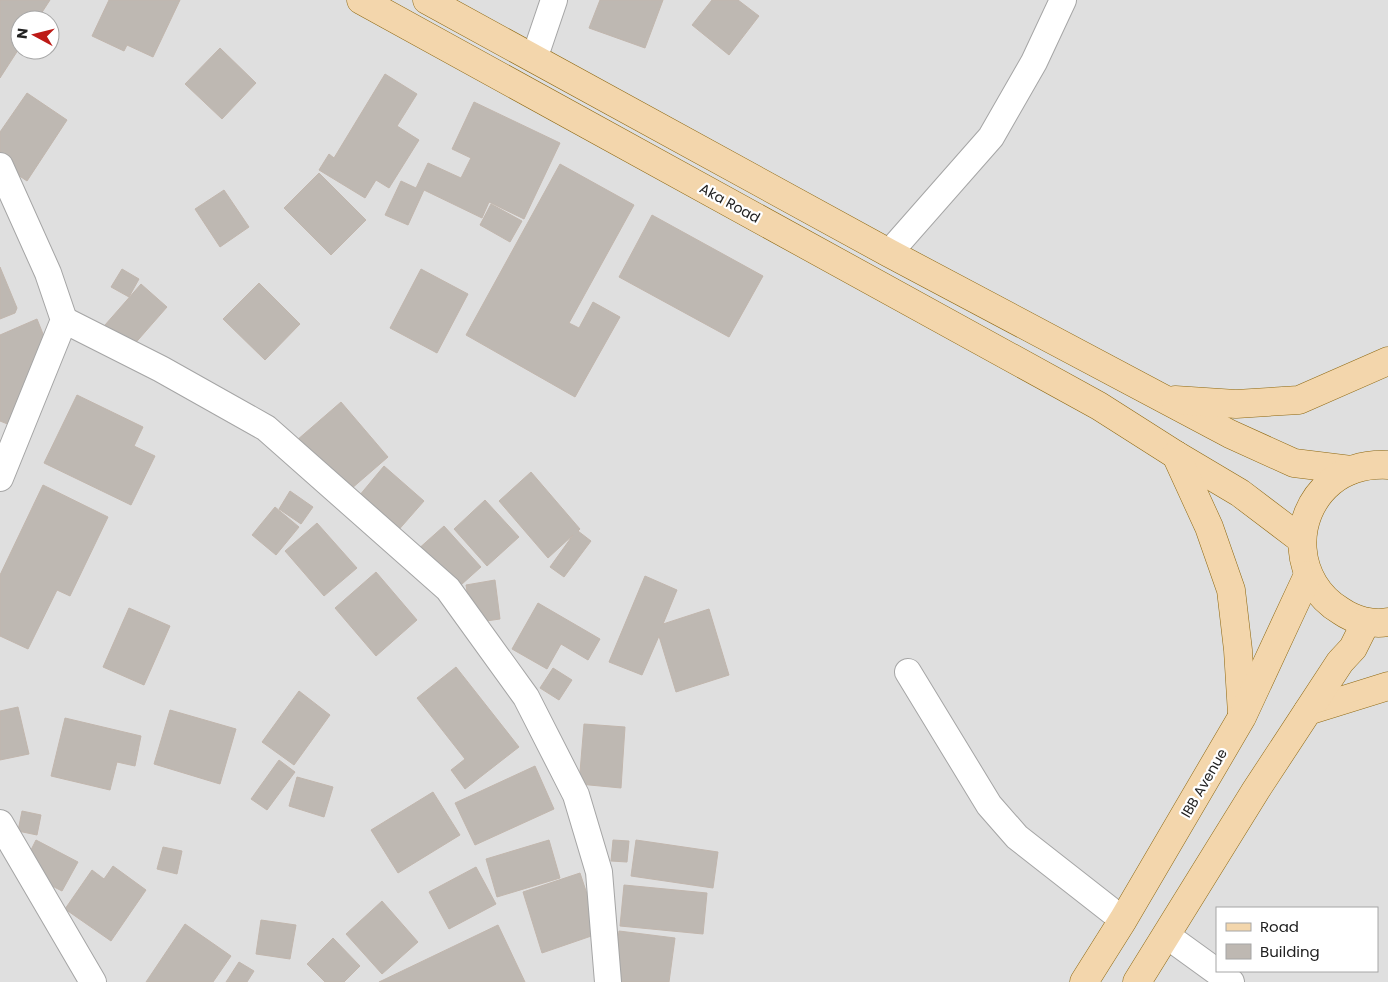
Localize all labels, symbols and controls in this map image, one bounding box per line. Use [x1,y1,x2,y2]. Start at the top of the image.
north arrow [10,10,60,60]
text: N [12,27,33,40]
street label: Aka Road [696,178,764,228]
street label: IBB Avenue [1176,744,1232,821]
legend [1216,907,1378,972]
text: Road [1260,916,1299,937]
text: Building [1260,941,1320,962]

